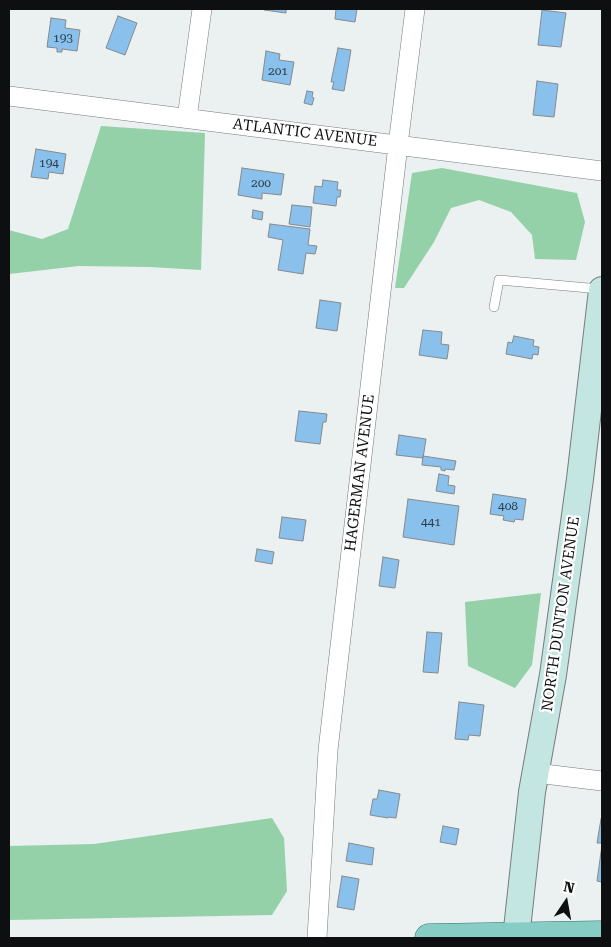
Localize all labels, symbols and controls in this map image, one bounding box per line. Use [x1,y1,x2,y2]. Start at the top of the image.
house number: 193 [53,31,73,45]
house number: 201 [268,64,288,78]
street label: ATLANTIC AVENUE [232,115,378,151]
house number: 194 [39,156,59,170]
house number: 200 [251,176,271,190]
street label: HAGERMAN AVENUE [341,393,379,553]
house number: 408 [498,499,518,513]
house number: 441 [421,515,441,529]
street label: NORTH DUNTON AVENUE [538,515,584,713]
north arrow [541,877,591,927]
text: N [562,878,576,896]

